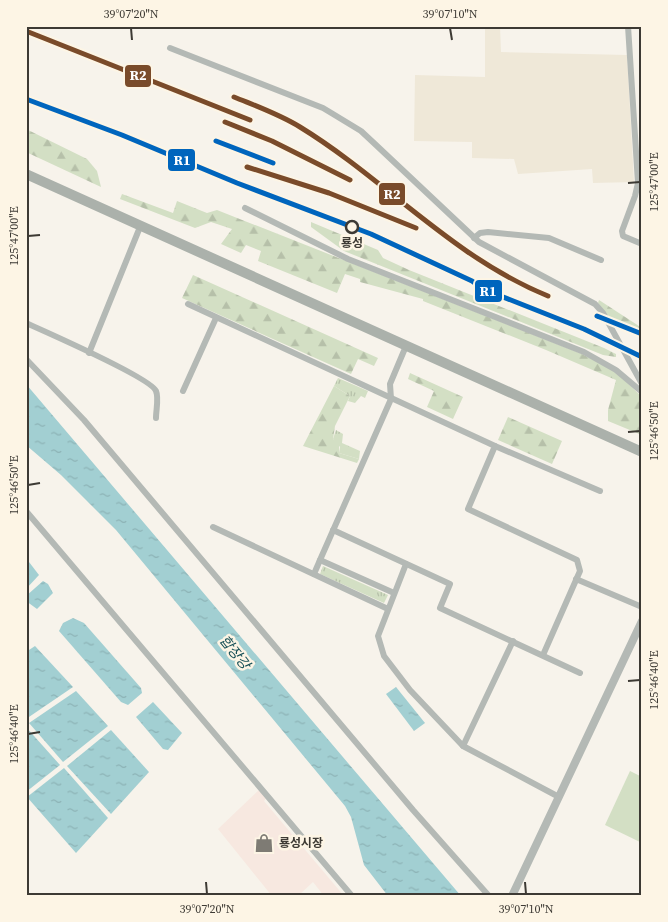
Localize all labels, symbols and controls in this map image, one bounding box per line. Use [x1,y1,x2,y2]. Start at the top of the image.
text: 39°07'20"N [103,6,159,22]
text: 39°07'10"N [422,6,478,22]
line badge: R2 [124,64,152,88]
text: R2 [129,65,147,85]
line badge: R1 [167,148,196,172]
text: R1 [173,150,191,170]
text: 125°47'00"E [646,152,662,212]
line badge: R2 [378,182,406,206]
text: R2 [383,184,401,204]
text: 125°47'00"E [6,206,22,266]
marker: 룡성 [345,220,359,234]
place label: 룡성 [341,235,363,251]
line badge: R1 [474,279,503,303]
text: R1 [479,281,497,301]
text: 125°46'50"E [646,401,662,461]
text: 125°46'50"E [6,455,22,515]
water label: 합장강 [215,631,256,675]
text: 125°46'40"E [646,650,662,710]
text: 125°46'40"E [6,704,22,764]
shop icon: 룡성시장 [253,832,275,854]
place label: 룡성시장 [279,835,323,851]
text: 39°07'20"N [179,901,235,917]
text: 39°07'10"N [498,901,554,917]

